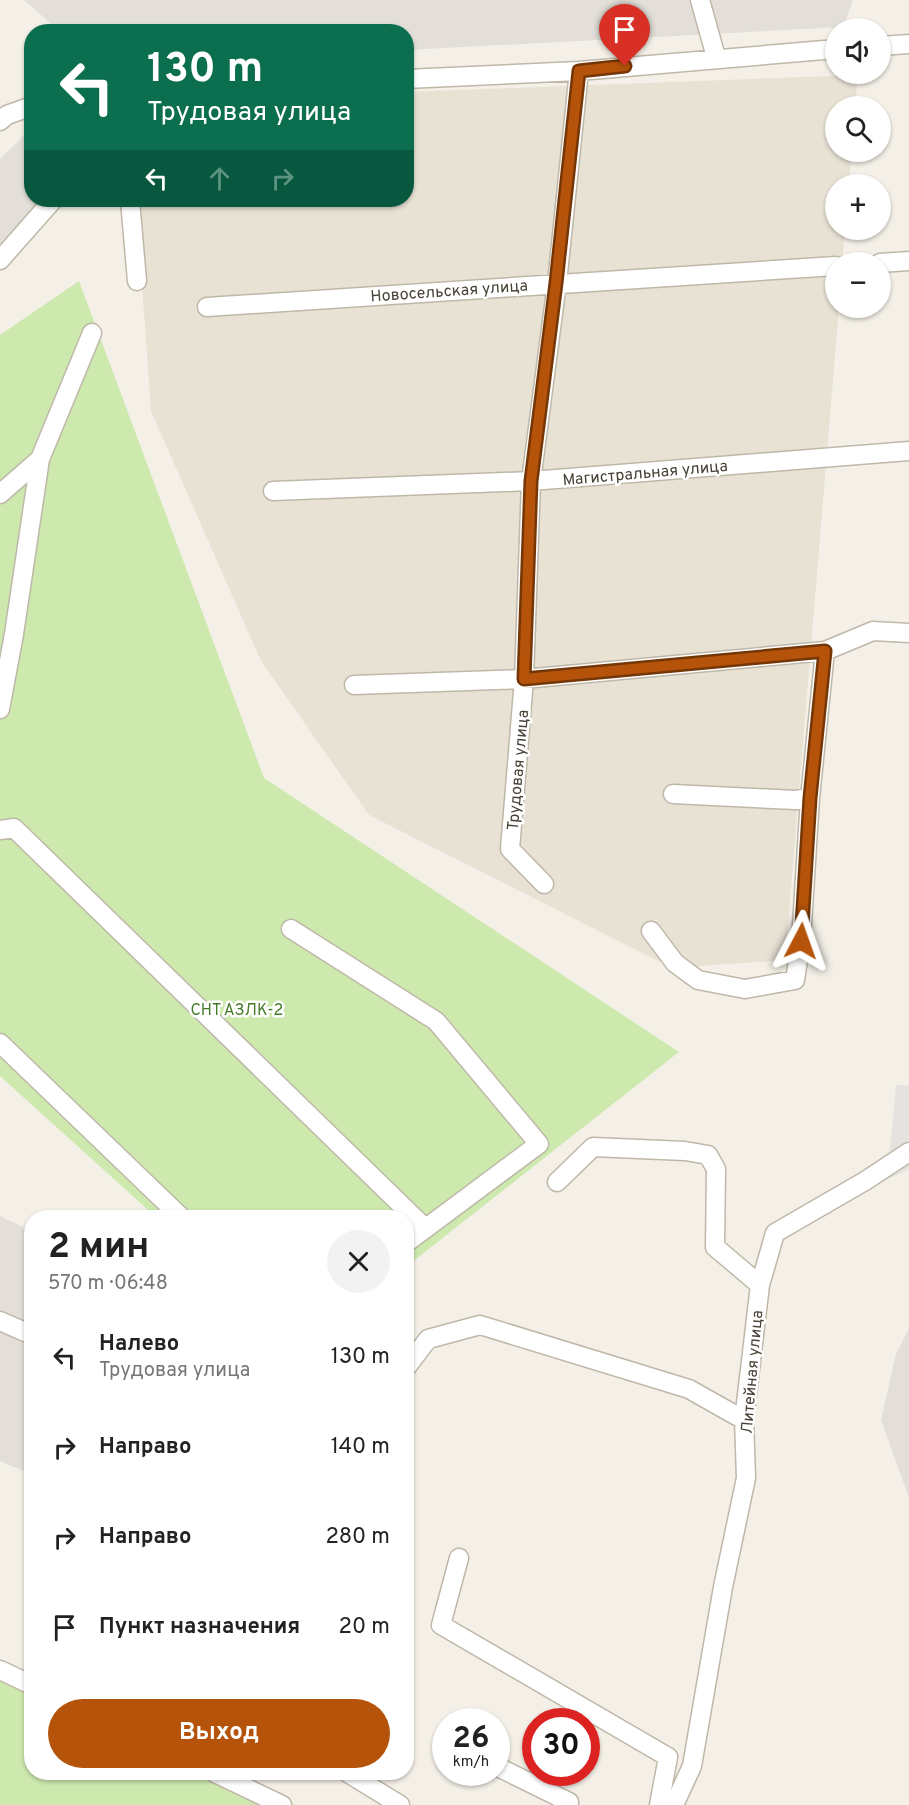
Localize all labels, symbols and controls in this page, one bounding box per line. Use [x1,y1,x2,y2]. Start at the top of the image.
pin [599,4,650,66]
icon: arrive [608,13,641,46]
map controls [825,18,891,318]
button: sound [825,18,891,84]
text: 130 m [147,44,263,97]
icon: left [48,48,126,126]
text: Трудовая улица [147,96,351,130]
button: search [825,96,891,162]
icon: left [140,162,173,195]
icon: ahead [203,162,236,195]
icon: right [266,162,299,195]
button: + [825,174,891,240]
button: − [825,252,891,318]
street label: Новосельская улица [370,277,529,307]
street label: Магистральная улица [562,457,729,491]
street label: Трудовая улица [504,709,534,831]
position arrow [769,909,833,973]
park label: СНТ АЗЛК-2 [191,1001,283,1021]
text: 2 мин [48,1225,149,1271]
button: close [327,1230,390,1293]
text: 570 m · 06:48 [48,1271,168,1297]
street label: Литейная улица [738,1309,768,1435]
text: Налево [99,1331,179,1358]
icon: left [48,1341,81,1374]
text: 130 m [331,1344,390,1371]
text: Трудовая улица [99,1358,250,1384]
icon: right [48,1431,81,1464]
text: Направо [99,1434,191,1461]
text: 140 m [331,1434,390,1461]
icon: right [48,1521,81,1554]
text: Направо [99,1524,191,1551]
text: 280 m [325,1524,390,1551]
icon: arrive [48,1611,81,1644]
text: Пункт назначения [99,1614,300,1641]
text: 20 m [339,1614,390,1641]
button: Выход [48,1699,390,1768]
speed limit sign: 30 [522,1708,600,1786]
text: 26 [453,1721,489,1758]
text: km/h [453,1753,489,1772]

